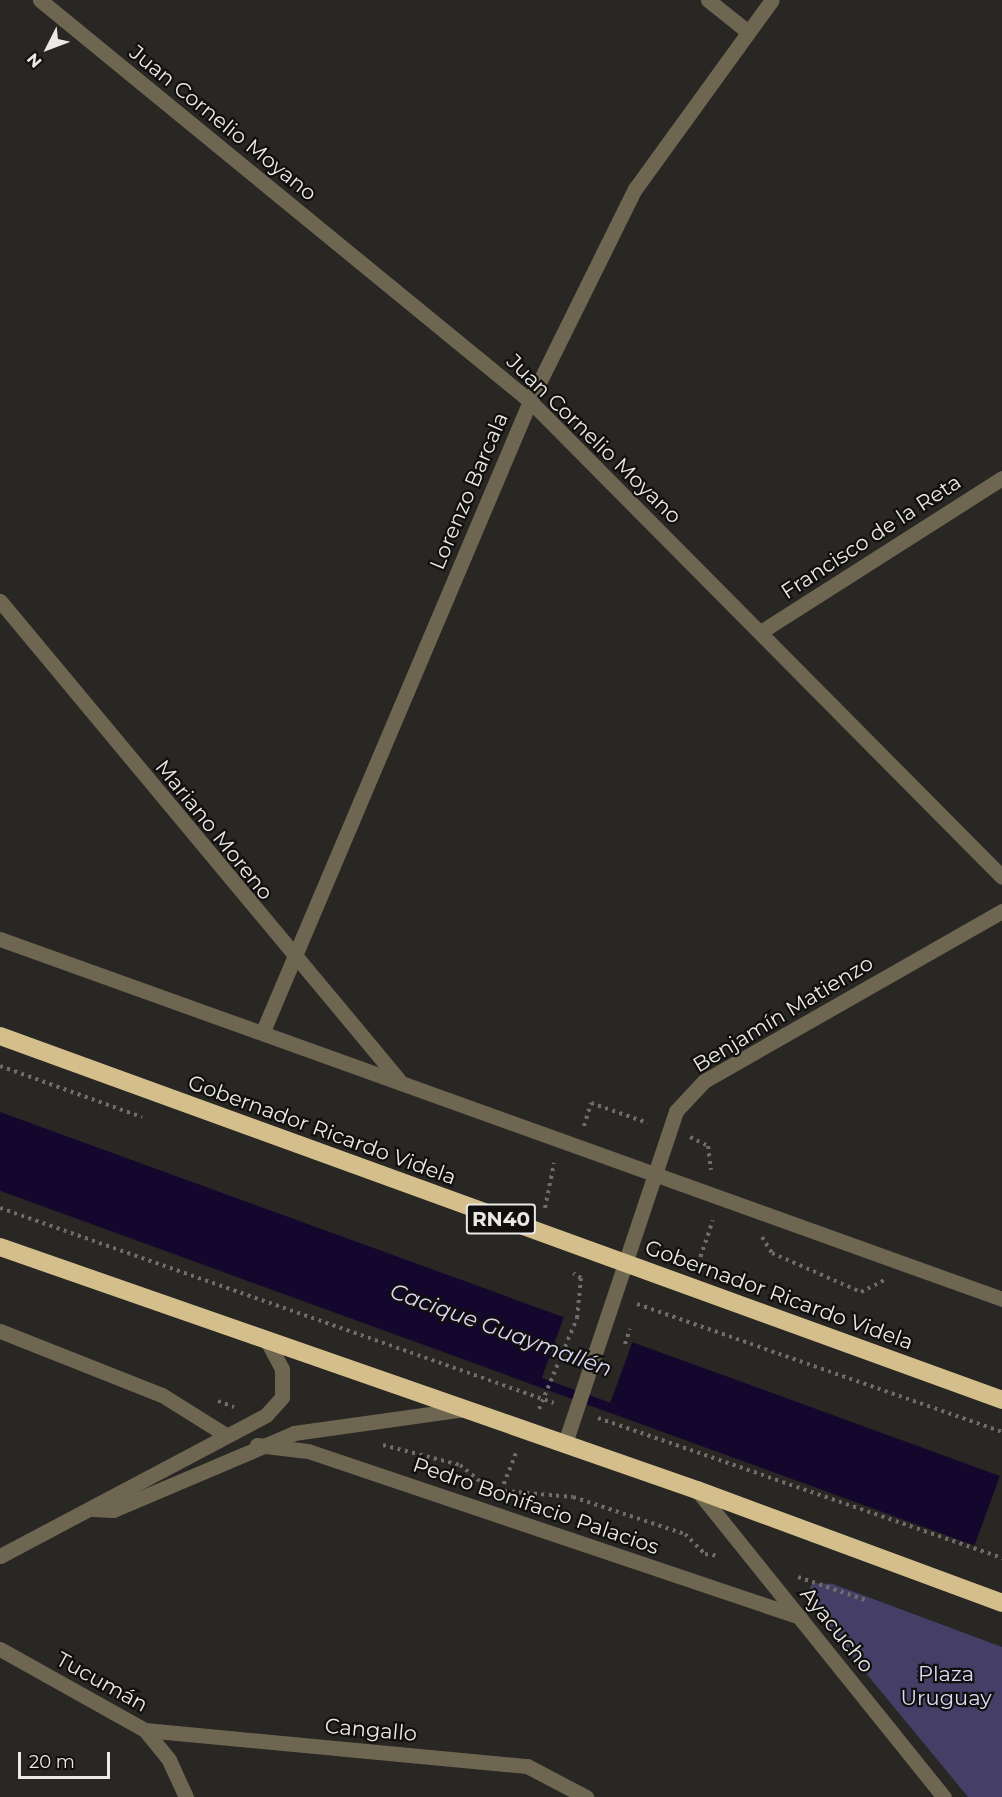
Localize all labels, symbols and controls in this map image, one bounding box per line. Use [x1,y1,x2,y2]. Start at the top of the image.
north arrow [18,18,78,78]
street label: Juan Cornelio Moyano [125,40,321,206]
text: N [23,49,46,72]
street label: Juan Cornelio Moyano [501,349,687,529]
street label: Lorenzo Barcala [425,409,513,573]
street label: Francisco de la Reta [776,469,966,605]
street label: Mariano Moreno [150,755,278,905]
street label: Benjamín Matienzo [688,950,878,1078]
street label: Gobernador Ricardo Videla [184,1070,460,1190]
road number: RN40 [465,1202,537,1236]
street label: Gobernador Ricardo Videla [641,1235,917,1355]
water label: Cacique Guaymallén [387,1278,615,1382]
street label: Pedro Bonifacio Palacios [410,1452,662,1560]
street label: Ayacucho [795,1582,879,1678]
street label: Tucumán [52,1647,152,1717]
park label: Plaza Uruguay [900,1661,992,1711]
street label: Cangallo [324,1713,418,1747]
scale bar [21,1740,112,1778]
text: 20 m [29,1751,75,1773]

